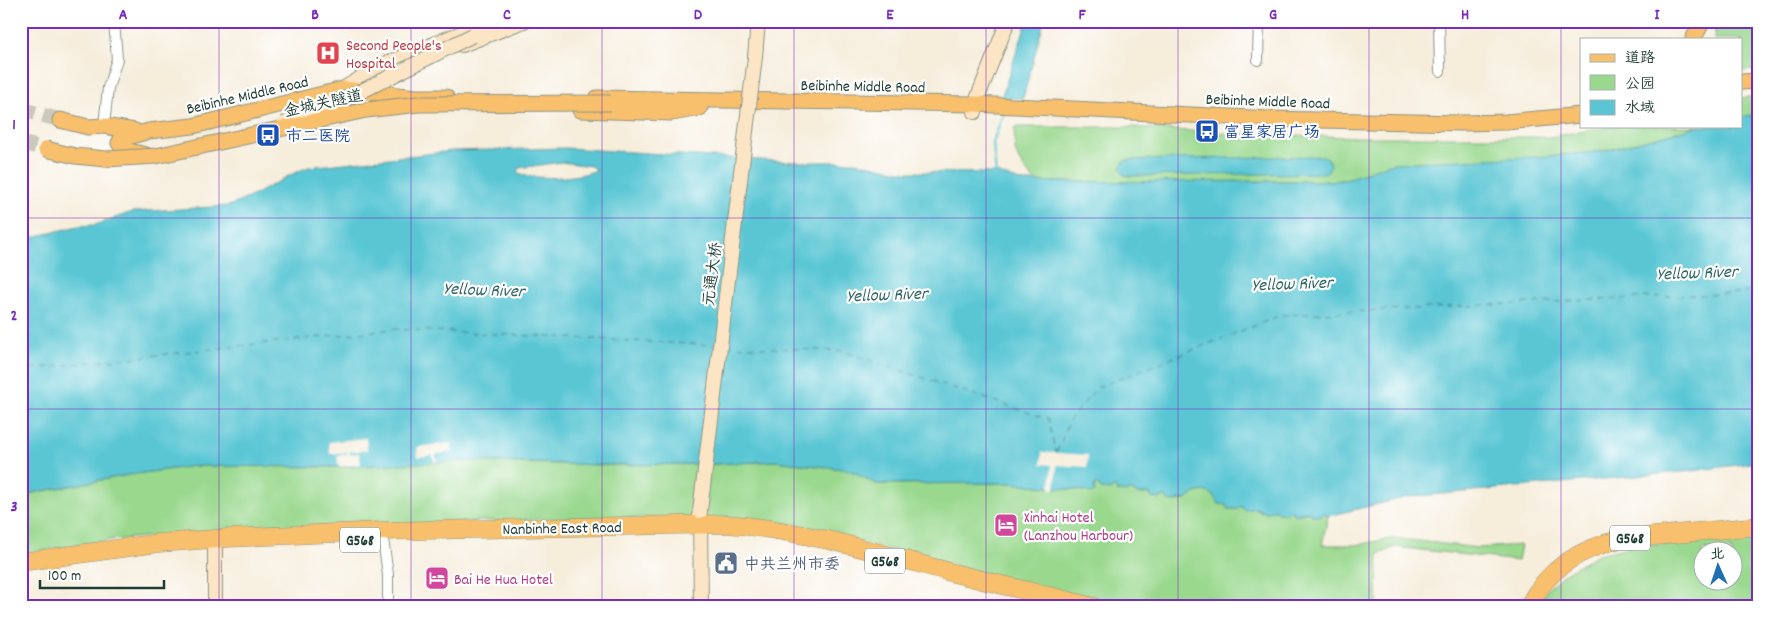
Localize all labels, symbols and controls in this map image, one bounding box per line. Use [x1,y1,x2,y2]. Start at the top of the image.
text: A [119,4,128,27]
text: B [311,4,319,27]
text: C [503,4,511,27]
text: D [694,4,703,27]
text: E [886,4,894,27]
text: F [1078,4,1086,27]
text: G [1269,4,1277,27]
text: H [1461,4,1469,27]
text: I [1655,4,1661,27]
place label: Second People's Hospital [346,35,442,76]
legend [1580,38,1742,128]
hospital icon: Second People's Hospital [315,40,341,66]
text: 道路 [1625,48,1655,70]
street label: Beibinhe Middle Road [184,71,311,122]
text: 公园 [1625,74,1655,96]
street label: Beibinhe Middle Road [800,75,925,100]
street label: 金城关隧道 [282,85,365,124]
street label: Beibinhe Middle Road [1205,89,1331,116]
text: 水域 [1625,98,1655,120]
text: 1 [12,114,16,137]
bus stop icon: 富星家居广场 [1194,118,1220,144]
bus stop icon: 市二医院 [255,122,281,148]
place label: 富星家居广场 [1224,122,1320,145]
place label: 市二医院 [286,126,350,149]
street label: 元通大桥 [698,241,729,307]
water label: Yellow River [1656,261,1740,288]
water label: Yellow River [1251,272,1335,299]
water label: Yellow River [443,278,527,305]
water label: Yellow River [846,283,930,310]
text: 2 [11,305,18,328]
text: 3 [10,496,18,519]
place label: Xinhai Hotel (Lanzhou Harbour) [1024,507,1133,548]
hotel icon: Xinhai Hotel (Lanzhou Harbour) [993,512,1019,538]
street label: Nanbinhe East Road [502,517,622,542]
road number: G568 [1610,526,1650,550]
road number: G568 [340,528,380,552]
north arrow [1692,540,1742,590]
text: 北 [1710,545,1725,565]
road number: G568 [865,548,905,574]
public building icon: 中共兰州市委 [713,550,739,576]
place label: 中共兰州市委 [744,554,840,577]
scale bar [40,558,164,590]
hotel icon: Bai He Hua Hotel [424,565,450,591]
text: 100 m [48,566,81,588]
place label: Bai He Hua Hotel [454,569,553,592]

